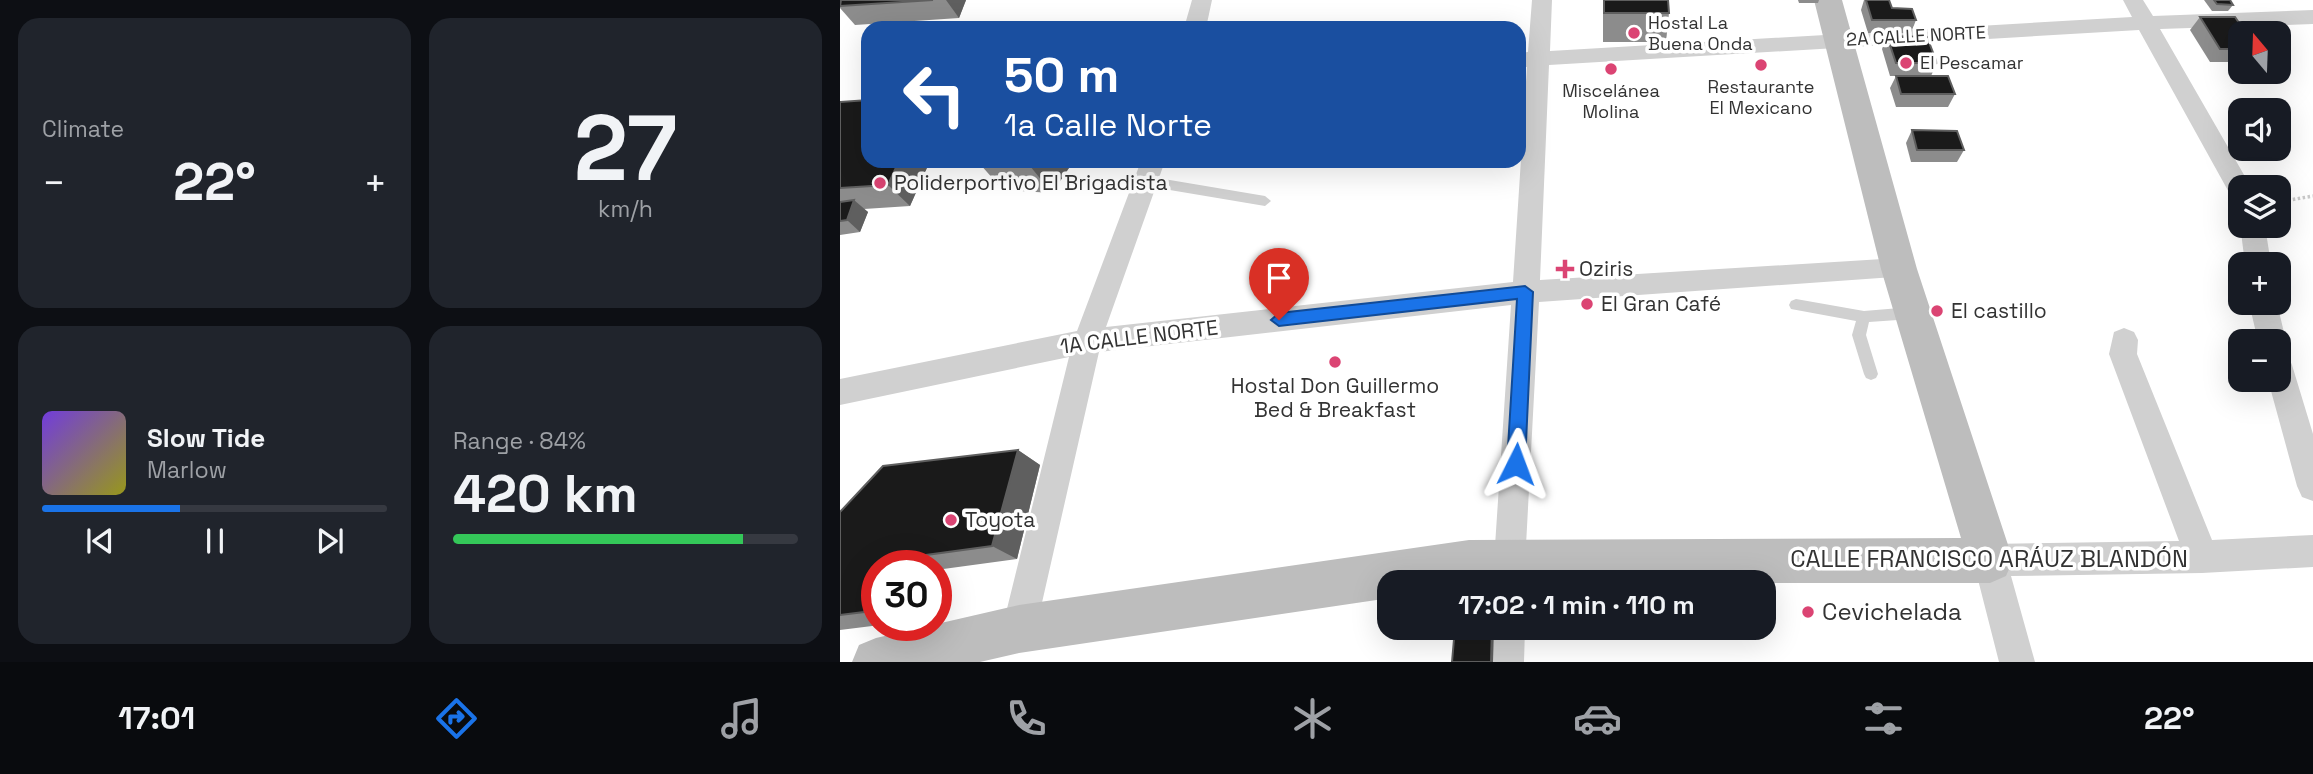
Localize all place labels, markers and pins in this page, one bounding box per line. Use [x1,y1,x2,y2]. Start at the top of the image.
place label: Hostal La Buena Onda [1648,11,1753,55]
marker: Hostal La Buena Onda [1626,25,1642,41]
place label: El Pescamar [1920,51,2024,74]
marker: El Pescamar [1898,55,1914,71]
marker: Restaurante El Mexicano [1753,57,1769,73]
marker: Miscelánea Molina [1603,61,1619,77]
place label: Restaurante El Mexicano [1708,75,1814,119]
place label: Miscelánea Molina [1562,79,1660,123]
place label: Poliderportivo El Brigadista [894,169,1168,196]
marker: Poliderportivo El Brigadista [872,175,888,191]
pin [1249,248,1309,320]
place label: Oziris [1579,255,1633,282]
marker: Oziris [1557,261,1573,277]
place label: El Gran Café [1601,290,1721,317]
marker: El Gran Café [1579,296,1595,312]
place label: El castillo [1951,297,2047,324]
marker: El castillo [1929,303,1945,319]
marker: Hostal Don Guillermo Bed & Breakfast [1327,354,1343,370]
place label: Hostal Don Guillermo Bed & Breakfast [1231,372,1439,423]
place label: Toyota [965,506,1035,533]
marker: Toyota [943,512,959,528]
place label: Cevichelada [1822,596,1962,627]
marker: Cevichelada [1800,604,1816,620]

